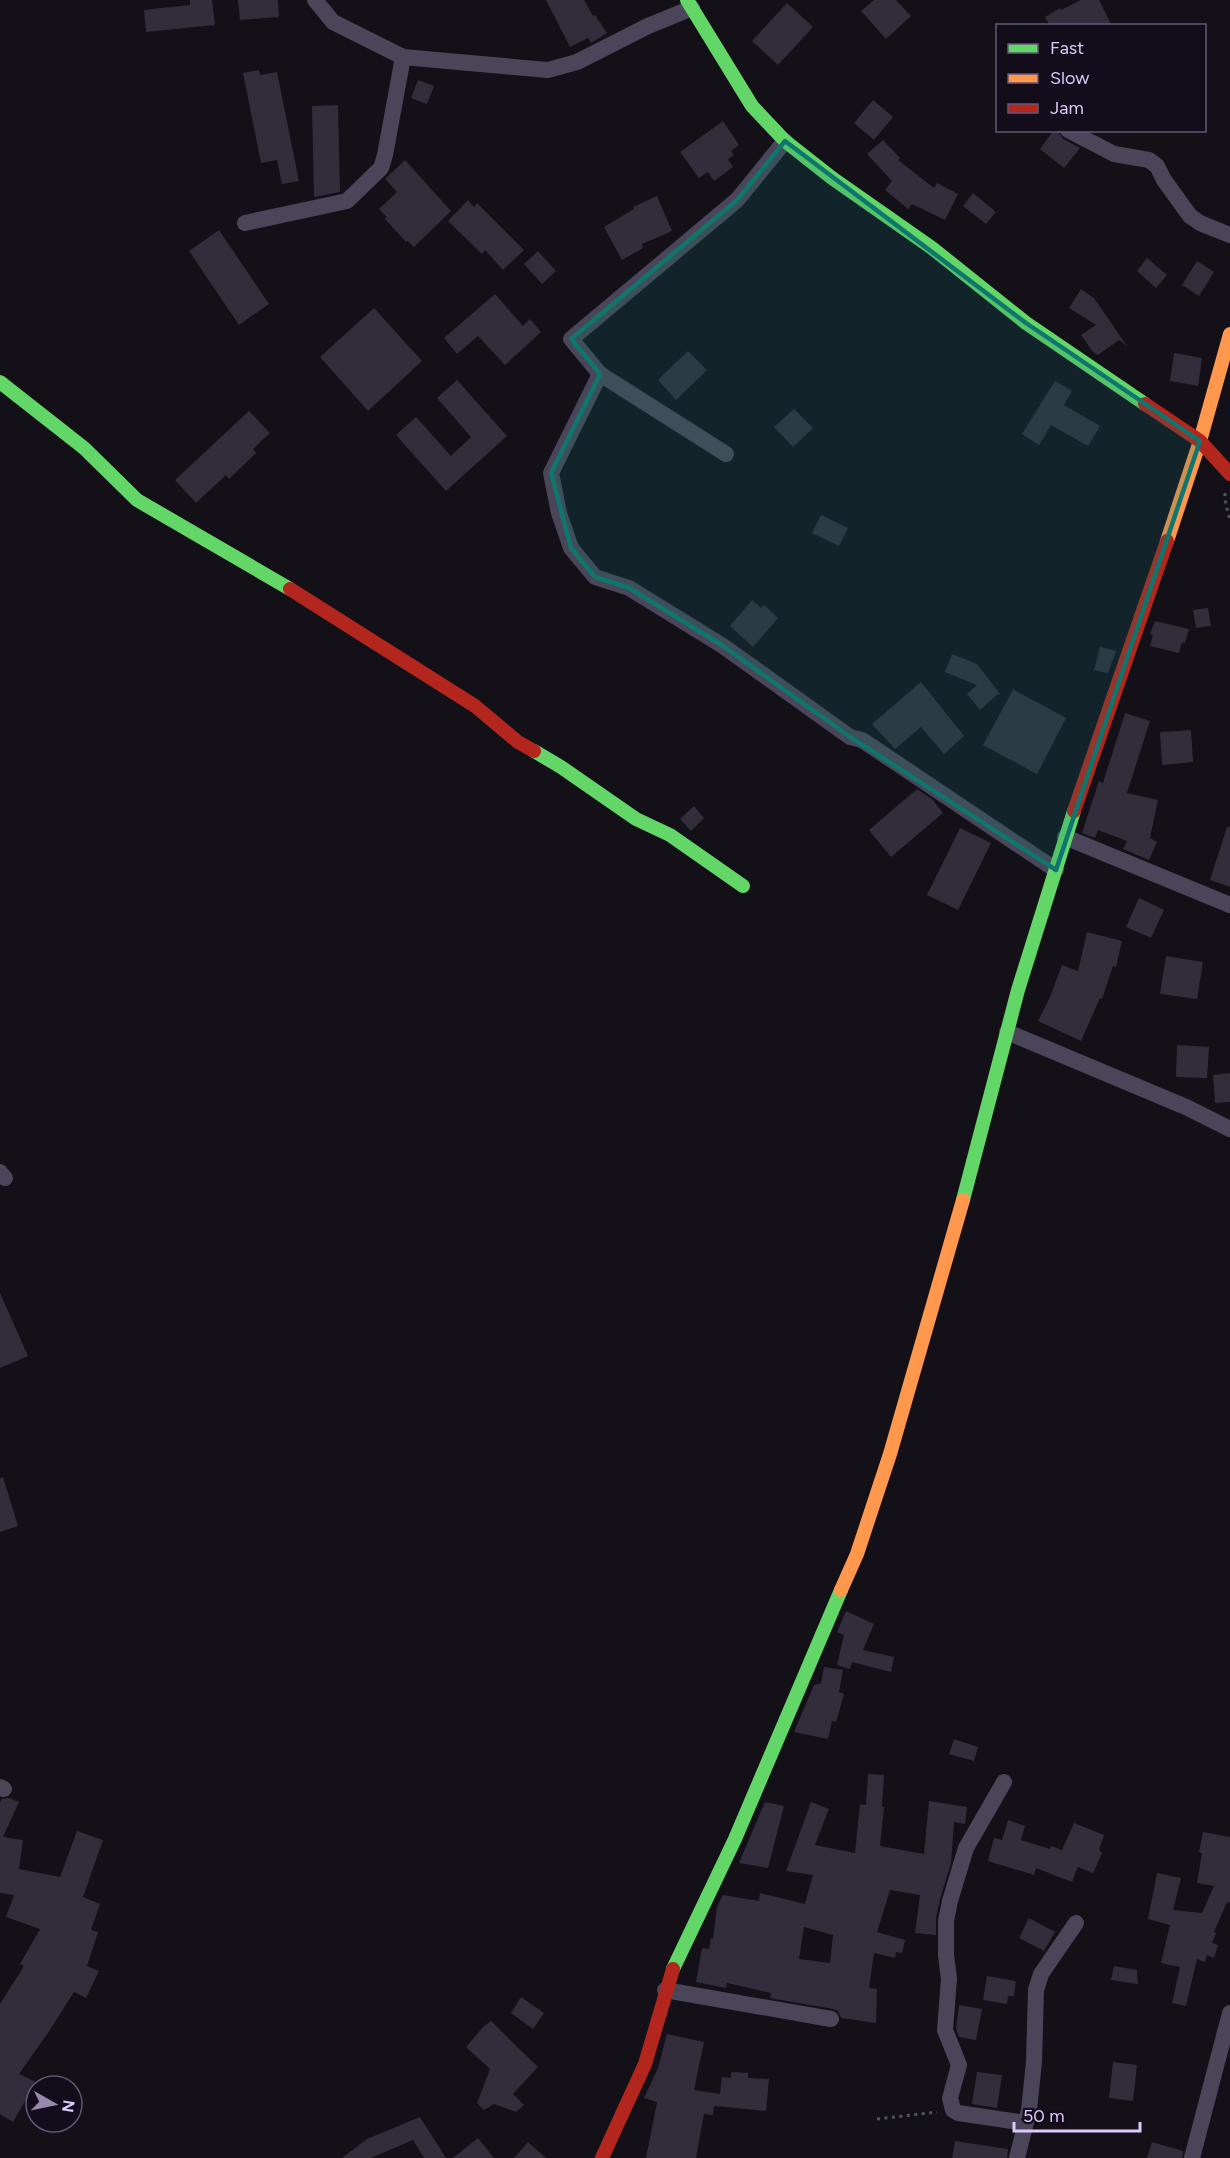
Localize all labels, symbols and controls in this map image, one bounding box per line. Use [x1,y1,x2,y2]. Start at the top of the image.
legend [996,24,1206,132]
text: Fast [1050,37,1084,59]
text: Slow [1050,67,1089,89]
text: Jam [1050,97,1084,119]
north arrow [24,2074,84,2134]
scale bar [1014,2095,1140,2133]
text: N [58,2099,79,2114]
text: 50 m [1023,2105,1065,2127]

